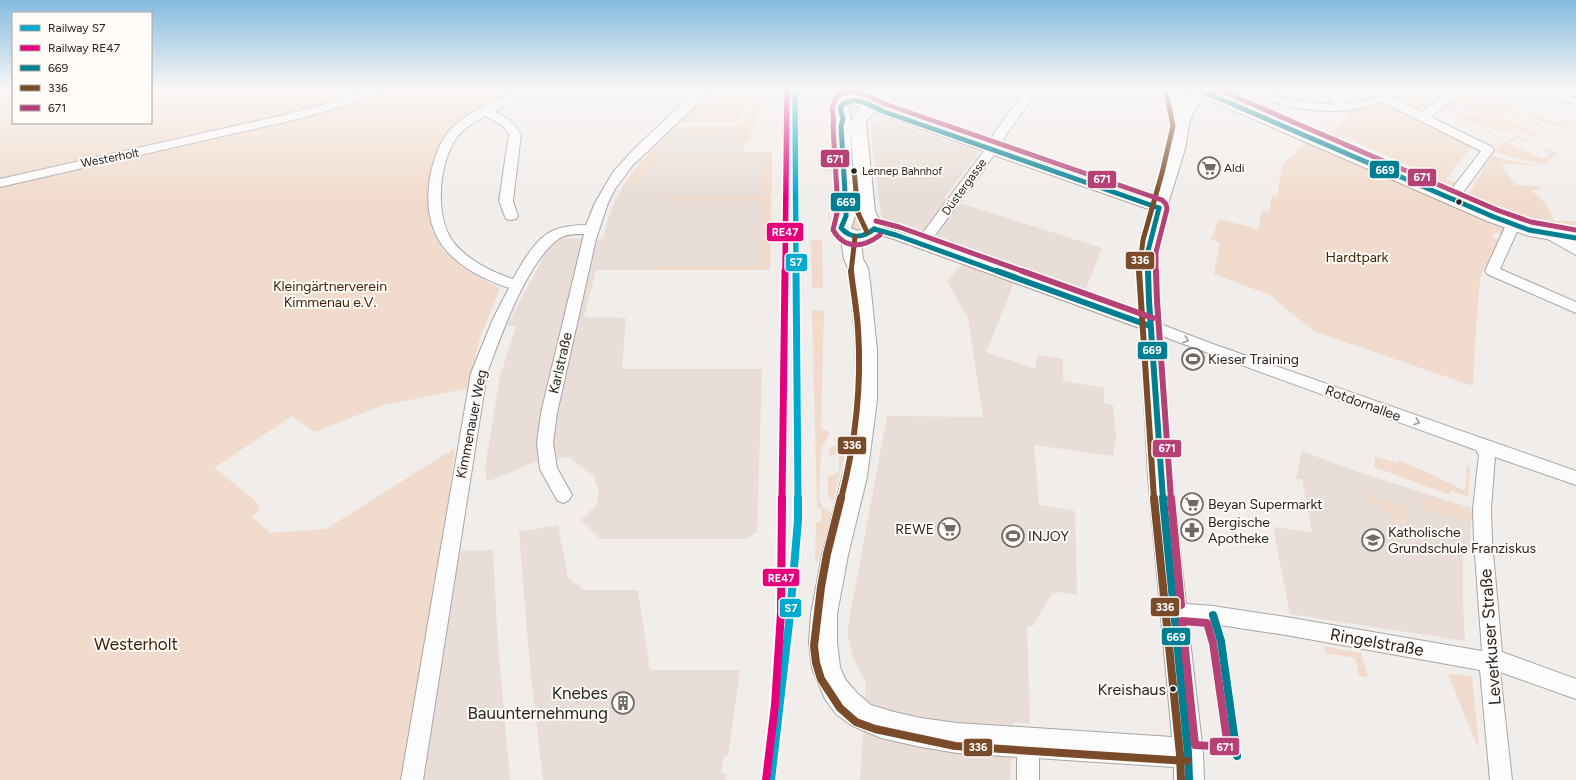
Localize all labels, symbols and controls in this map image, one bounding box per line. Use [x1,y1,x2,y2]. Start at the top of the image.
legend [12,12,152,124]
text: Railway S7 [48,21,106,35]
text: Railway RE47 [48,41,121,55]
text: 669 [48,61,69,75]
text: 336 [48,81,68,95]
text: 671 [48,101,66,115]
street label: Westerholt [80,145,141,171]
line badge: 671 [820,149,850,168]
text: 671 [826,153,844,166]
supermarket icon: Aldi [1196,155,1222,181]
street label: Düstergasse [939,156,989,218]
line badge: 669 [1369,160,1400,179]
place label: Aldi [1224,161,1245,175]
text: 669 [1375,164,1395,177]
place label: Lennep Bahnhof [862,165,943,178]
marker: Lennep Bahnhof [849,166,859,176]
line badge: 671 [1407,168,1437,187]
line badge: 671 [1087,170,1117,189]
text: 671 [1413,171,1431,184]
text: 671 [1093,173,1111,186]
line badge: 669 [830,192,861,212]
text: 669 [836,196,856,209]
unlabelled marker [1454,197,1464,207]
line badge: RE47 [766,222,804,242]
text: RE47 [772,226,798,239]
park label: Hardtpark [1326,249,1389,266]
line badge: 336 [1125,251,1155,270]
line badge: S7 [785,253,808,272]
text: 336 [1131,254,1150,267]
text: S7 [790,256,802,269]
park label: Kleingärtnerverein Kimmenau e.V. [273,278,387,311]
street label: Karlstraße [545,330,576,396]
one-way arrow [1183,336,1190,344]
line badge: 669 [1137,341,1168,360]
text: 669 [1142,344,1162,357]
sports icon: Kieser Training [1180,346,1206,372]
place label: Kieser Training [1208,351,1299,368]
street label: Kimmenauer Weg [453,368,490,480]
street label: Rotdornallee [1323,382,1403,425]
one-way arrow [1413,417,1420,426]
line badge: 336 [837,436,867,455]
text: 336 [843,439,862,452]
line badge: 671 [1152,439,1182,458]
text: 671 [1158,442,1176,455]
supermarket icon: Beyan Supermarkt [1179,491,1205,517]
place label: Beyan Supermarkt [1208,496,1323,513]
place label: Bergische Apotheke [1208,514,1270,547]
supermarket icon: REWE [936,516,962,542]
pharmacy icon: Bergische Apotheke [1179,517,1205,543]
place label: REWE [895,521,934,538]
sports icon: INJOY [1000,523,1026,549]
place label: Katholische Grundschule Franziskus [1388,524,1536,557]
school or university icon: Katholische Grundschule Franziskus [1360,527,1386,553]
place label: INJOY [1028,528,1070,545]
line badge: RE47 [762,568,800,587]
street label: Leverkuser Straße [1475,568,1505,706]
text: RE47 [768,572,794,585]
line badge: 336 [1150,597,1180,617]
line badge: S7 [779,598,802,618]
text: 336 [1156,601,1175,614]
text: S7 [785,602,797,615]
street label: Ringelstraße [1329,624,1425,660]
line badge: 669 [1161,627,1191,646]
text: 669 [1166,631,1186,644]
park label: Westerholt [94,634,178,654]
place label: Kreishaus [1097,680,1166,699]
place label: Knebes Bauunternehmung [467,683,608,723]
marker: Kreishaus [1168,684,1178,694]
building icon: Knebes Bauunternehmung [610,690,636,716]
line badge: 671 [1209,737,1240,756]
line badge: 336 [963,738,993,757]
text: 336 [969,741,988,754]
text: 671 [1216,741,1234,754]

